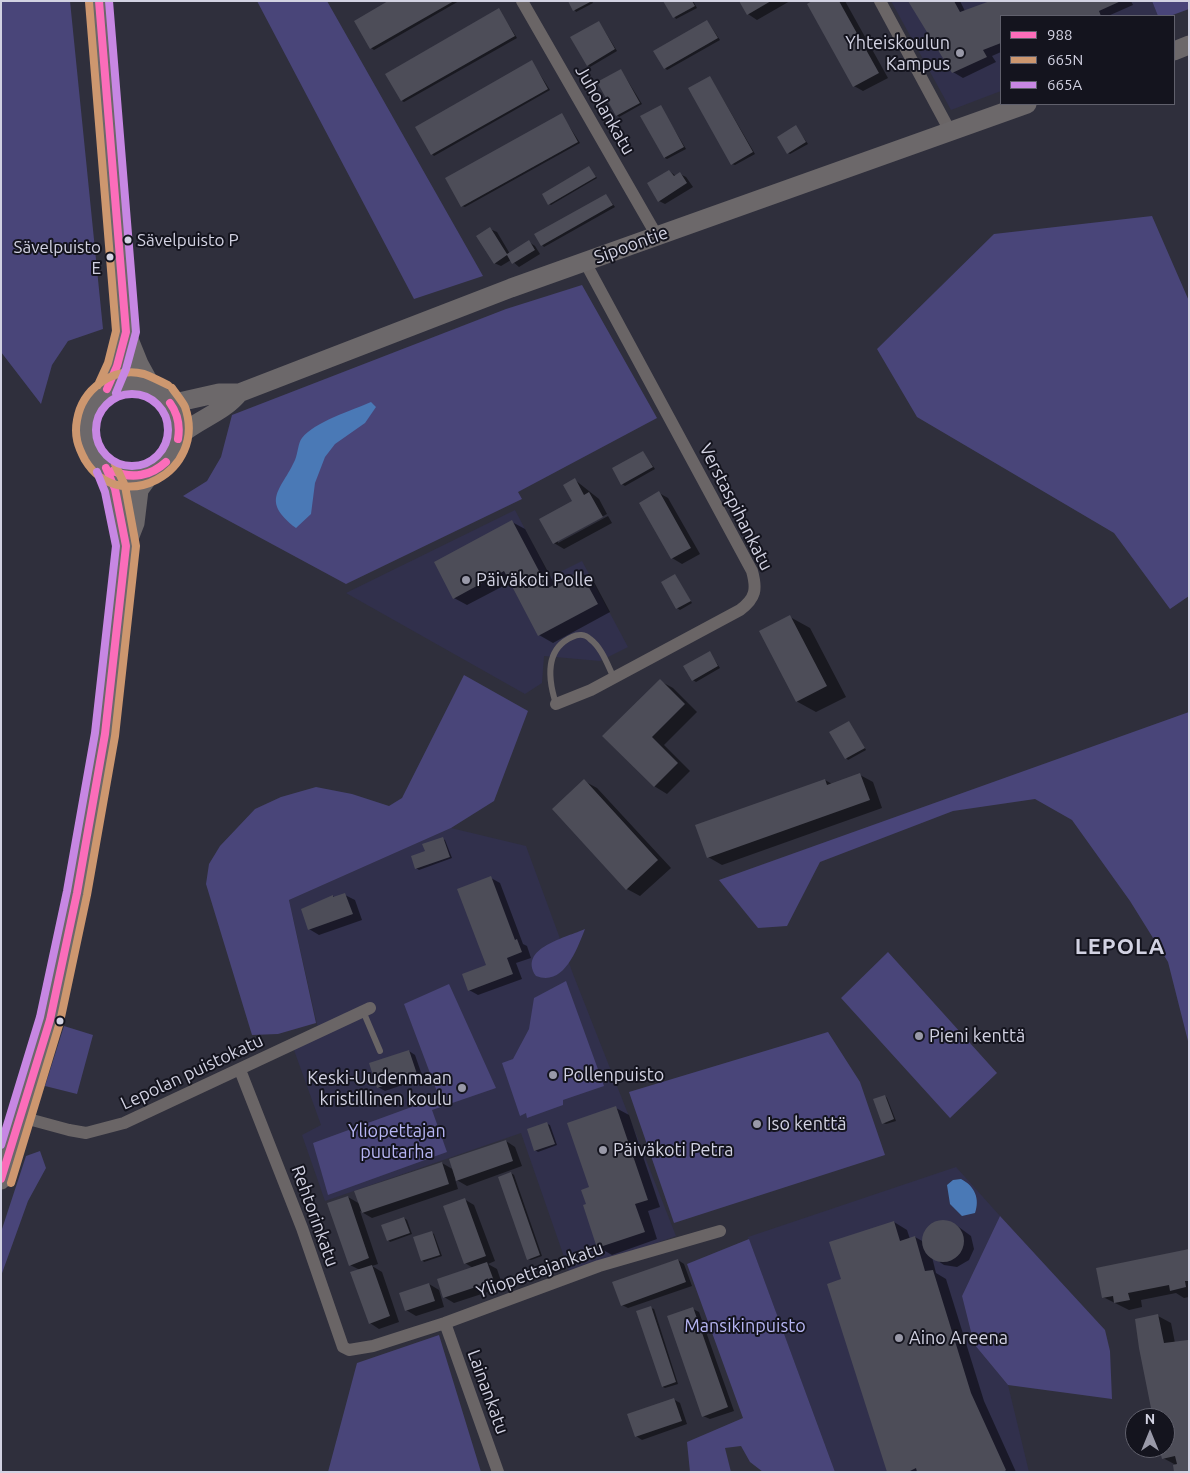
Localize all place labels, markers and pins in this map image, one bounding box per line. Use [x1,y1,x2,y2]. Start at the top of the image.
place label: Yhteiskoulun Kampus [845,32,950,74]
marker: Yhteiskoulun Kampus [954,47,966,59]
place label: Sävelpuisto P [137,230,239,250]
marker: Sävelpuisto P [123,235,133,245]
place label: Sävelpuisto E [14,237,101,277]
marker: Sävelpuisto E [105,252,115,262]
place label: Päiväkoti Polle [476,569,594,591]
marker: Päiväkoti Polle [460,574,472,586]
unlabelled marker [55,1016,65,1026]
place label: Pieni kenttä [929,1025,1025,1047]
marker: Pieni kenttä [913,1030,925,1042]
place label: Pollenpuisto [563,1064,664,1086]
place label: Keski-Uudenmaan kristillinen koulu [307,1067,452,1110]
marker: Pollenpuisto [547,1069,559,1081]
marker: Keski-Uudenmaan kristillinen koulu [456,1082,468,1094]
place label: Iso kenttä [767,1113,846,1135]
marker: Iso kenttä [751,1118,763,1130]
place label: Päiväkoti Petra [613,1139,734,1161]
marker: Päiväkoti Petra [597,1144,609,1156]
place label: Aino Areena [909,1327,1008,1349]
marker: Aino Areena [893,1332,905,1344]

